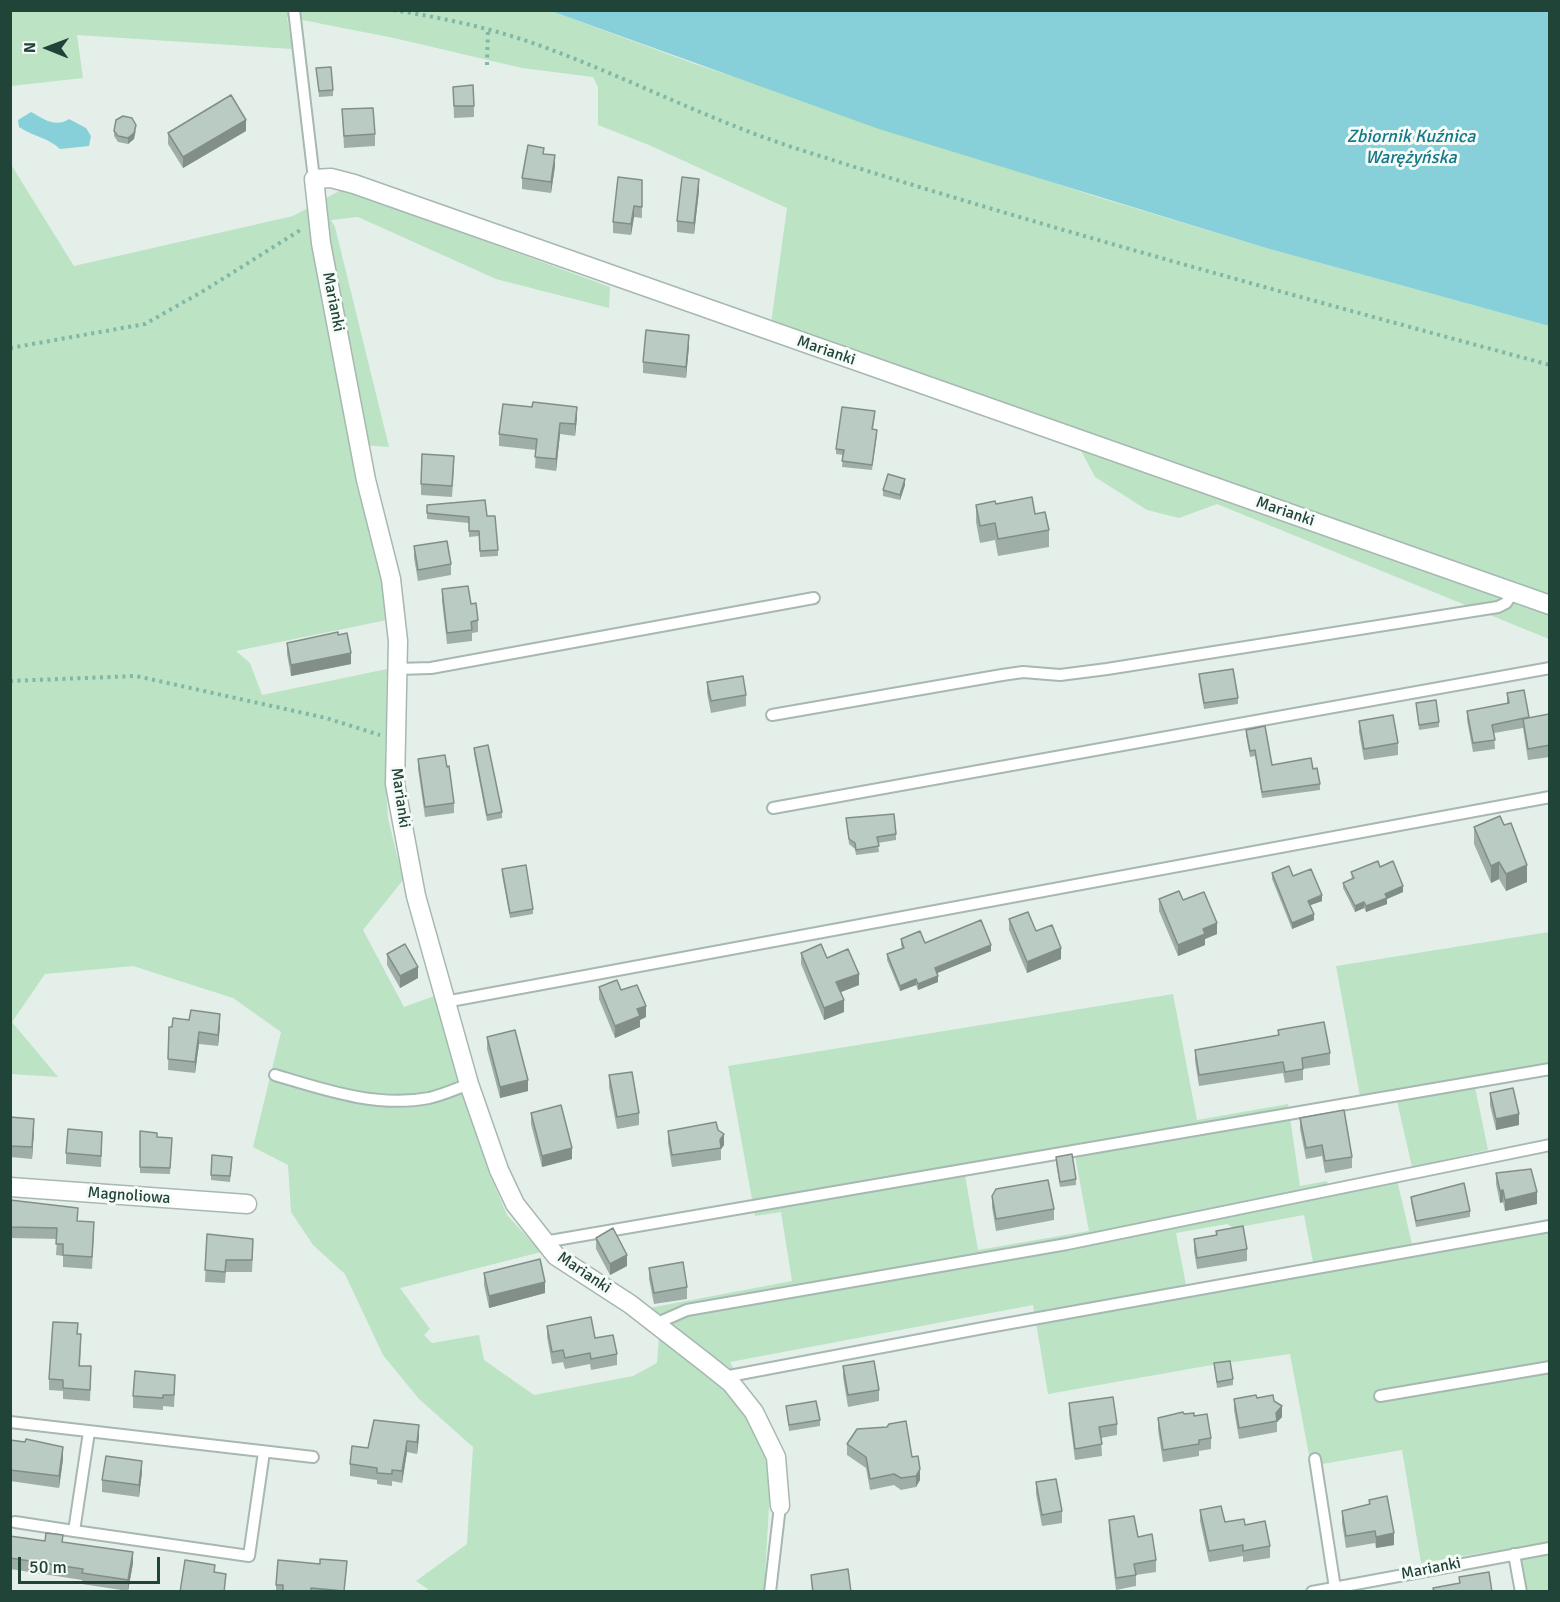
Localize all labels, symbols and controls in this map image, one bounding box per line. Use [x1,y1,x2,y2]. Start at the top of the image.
north arrow [18,18,78,78]
text: N [20,42,40,53]
water label: Zbiornik Kuźnica Warężyńska [1347,126,1475,168]
street label: Marianki [318,270,348,334]
street label: Marianki [794,332,858,370]
street label: Marianki [1253,493,1317,531]
street label: Marianki [386,767,414,829]
street label: Magnoliowa [87,1184,171,1208]
street label: Marianki [553,1248,615,1298]
scale bar [21,1545,164,1583]
street label: Marianki [1399,1554,1463,1584]
text: 50 m [29,1556,67,1578]

